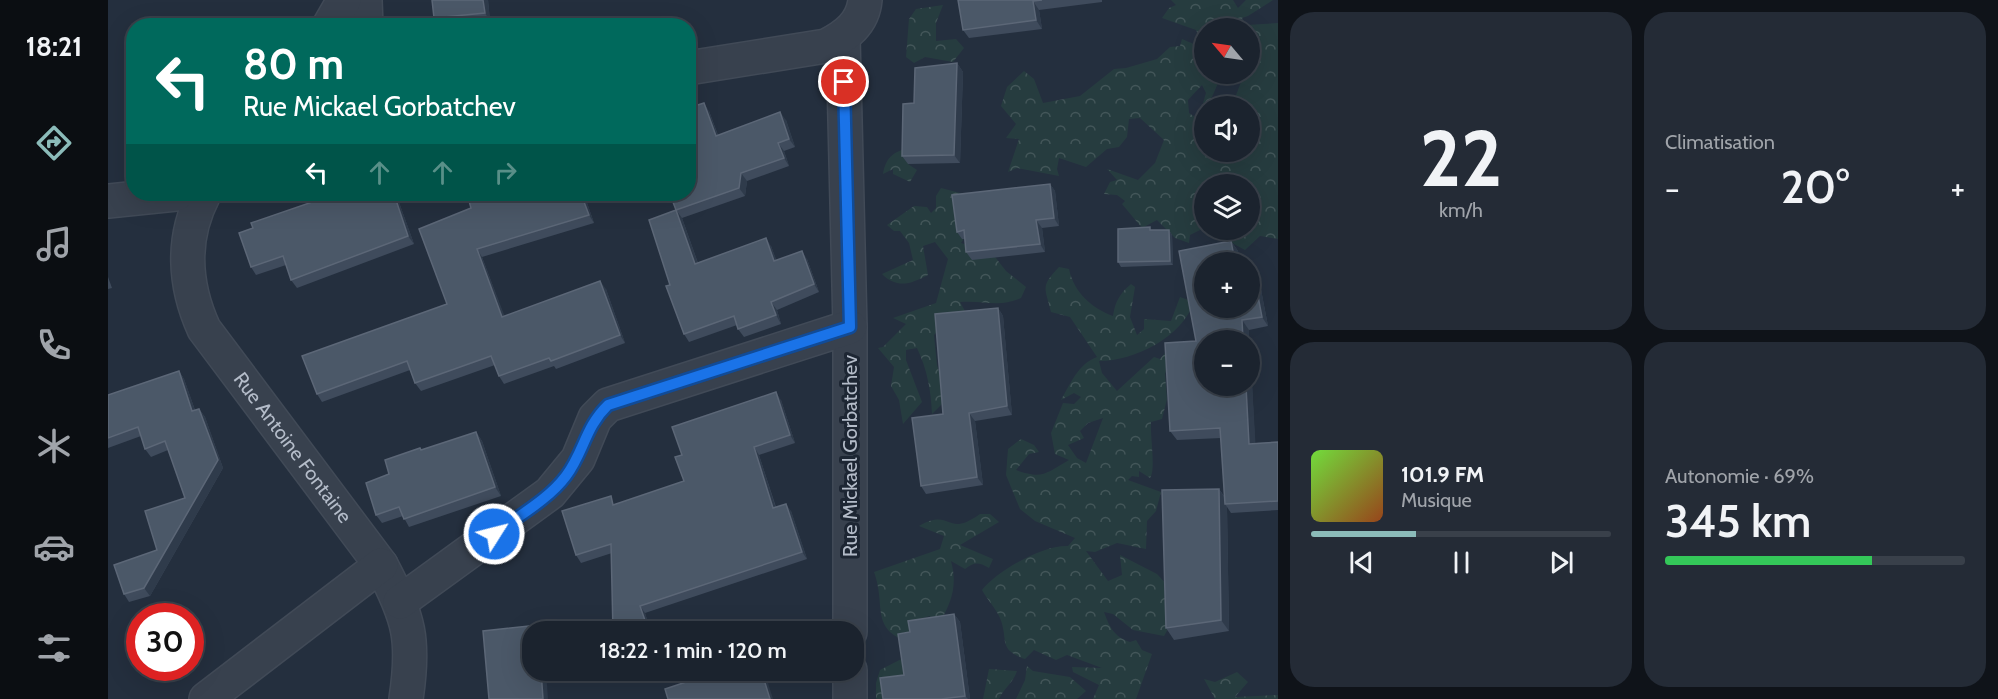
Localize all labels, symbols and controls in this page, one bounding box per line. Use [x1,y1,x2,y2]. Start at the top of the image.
north arrow [1194,18,1260,84]
map controls [1194,18,1260,396]
text: 18:21 [26,30,82,63]
text: 80 m [243,38,344,90]
icon: left [144,42,222,120]
pin [818,56,869,107]
icon: arrive [827,65,860,98]
text: Rue Mickael Gorbatchev [243,90,516,123]
button: sound [1194,96,1260,162]
text: 22 [1420,111,1502,206]
icon: directions [33,122,75,164]
text: Climatisation [1665,130,1775,154]
icon: left [300,156,333,189]
icon: ahead [363,156,396,189]
icon: ahead [426,156,459,189]
icon: right [489,156,522,189]
text: 20° [1781,160,1849,214]
text: − [1665,168,1680,208]
text: + [1950,168,1965,208]
button: layers [1194,174,1260,240]
text: km/h [1439,198,1483,222]
icon: music [33,223,75,265]
button: + [1194,252,1260,318]
icon: phone [33,324,75,366]
button: − [1194,330,1260,396]
street label: Rue Mickael Gorbatchev [838,355,862,557]
street label: Rue Antoine Fontaine [229,367,357,527]
icon: climate [33,425,75,467]
text: 101.9 FM [1401,461,1484,488]
text: Autonomie · 69% [1665,464,1814,488]
text: Musique [1401,488,1472,512]
text: 345 km [1665,494,1811,548]
position arrow [462,502,526,566]
icon: car [33,526,75,568]
icon: previous [1345,546,1378,579]
icon: pause [1445,546,1478,579]
icon: next [1545,546,1578,579]
speed limit sign: 30 [126,603,204,681]
icon: filters [33,627,75,669]
text: 18:22 · 1 min · 120 m [599,637,787,664]

